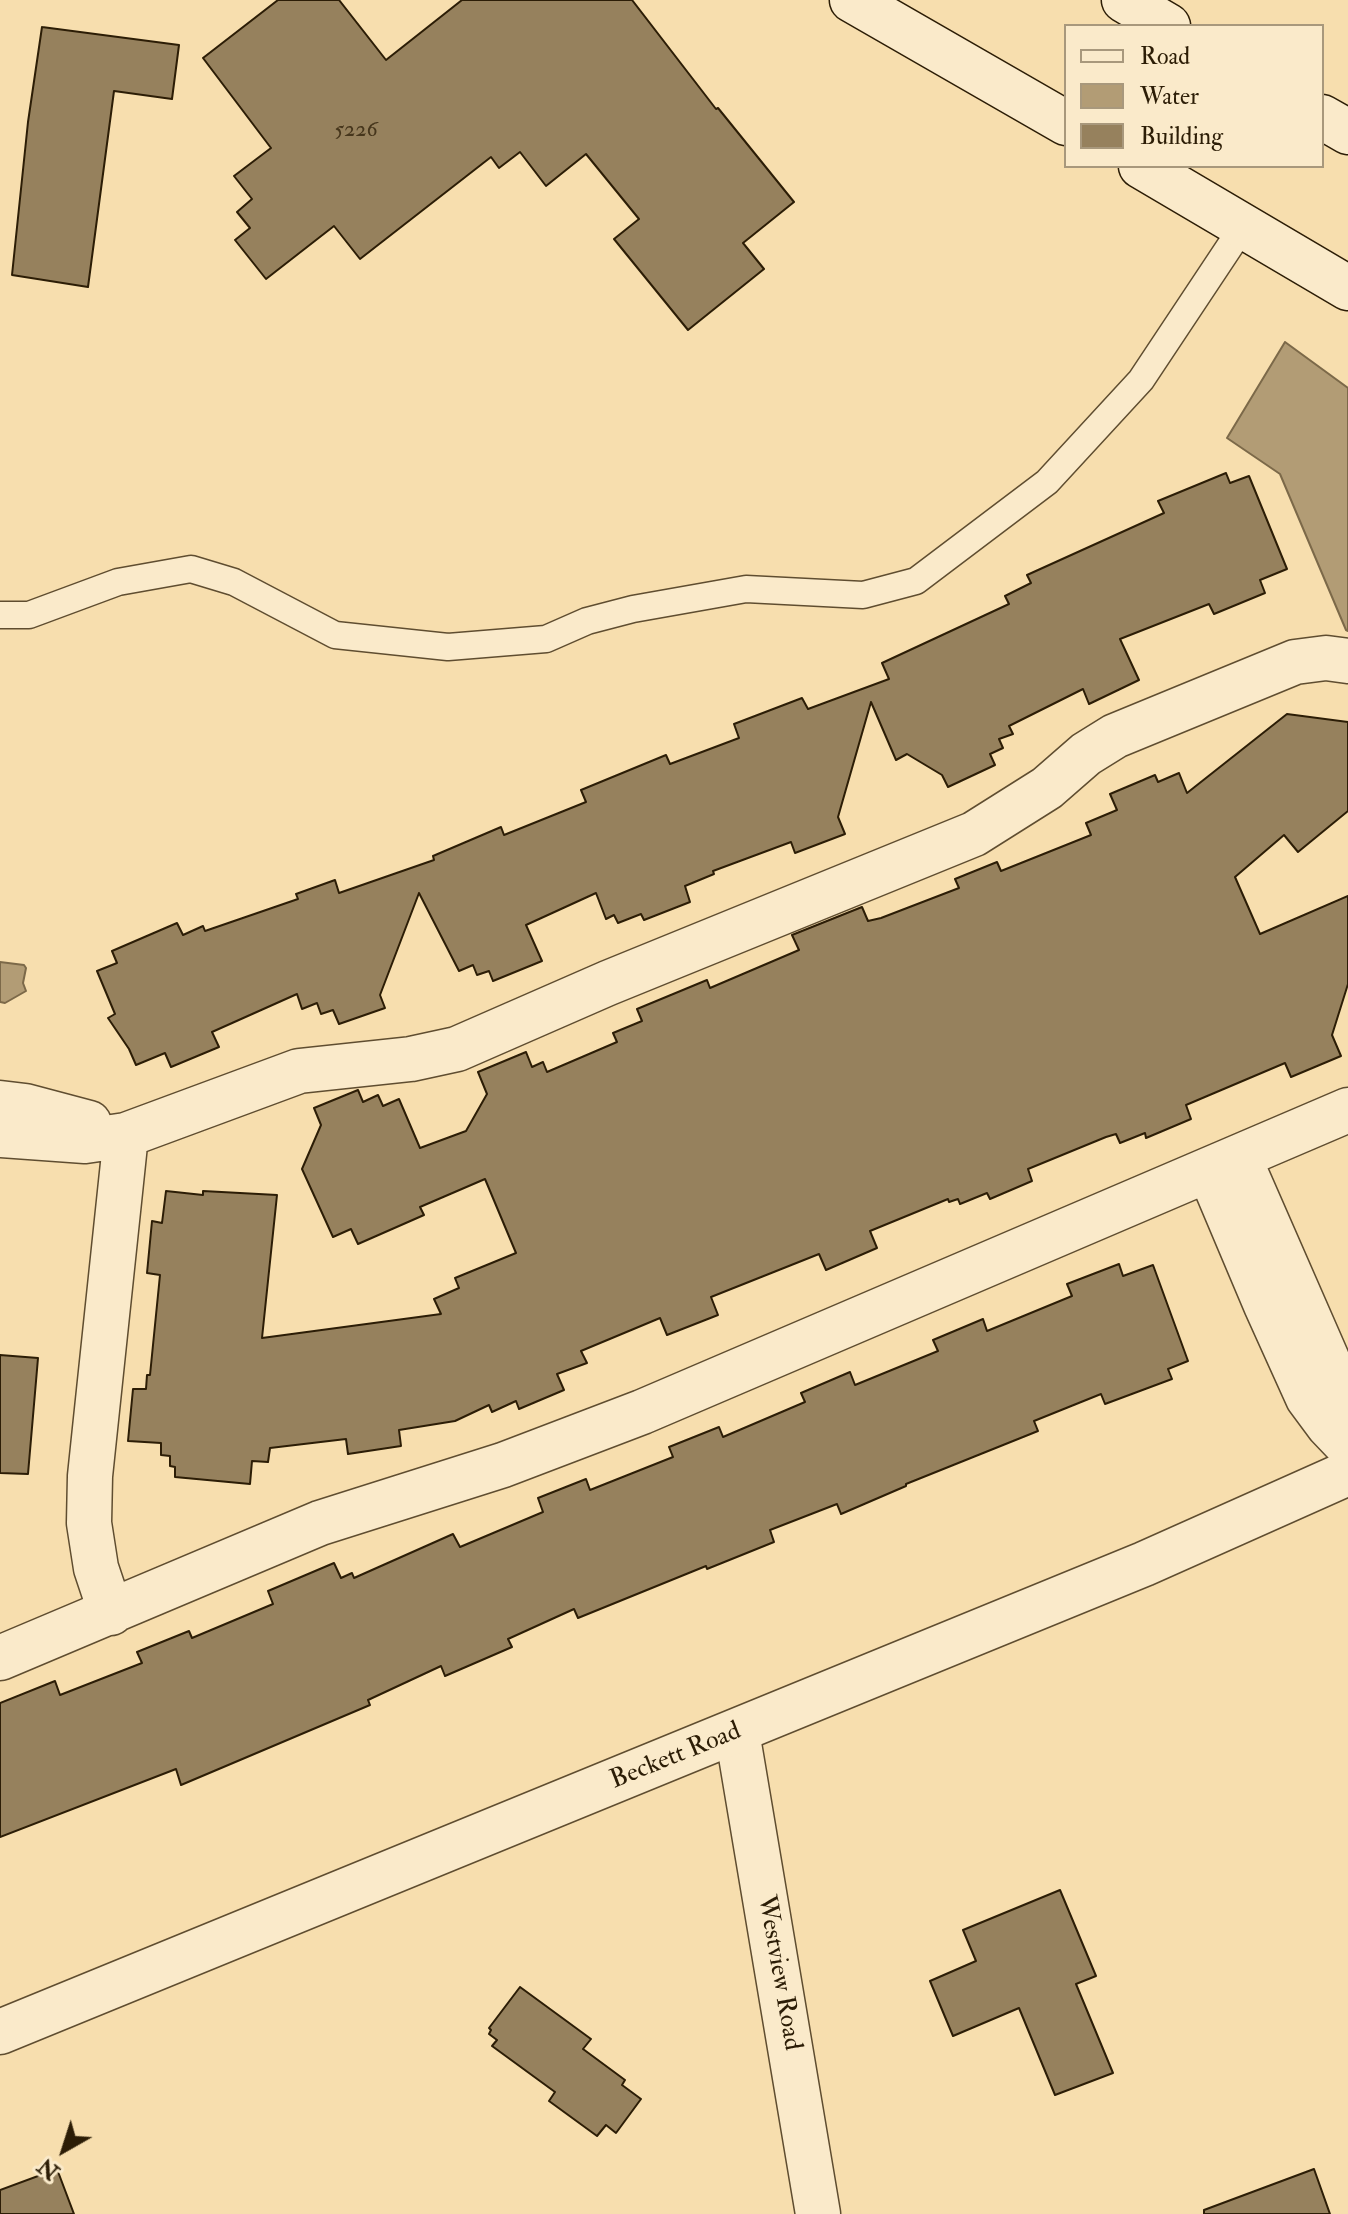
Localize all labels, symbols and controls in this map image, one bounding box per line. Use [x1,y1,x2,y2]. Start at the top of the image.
legend [1064,24,1324,168]
text: Road [1140,41,1190,72]
text: Water [1140,81,1199,112]
house number: 5226 [335,118,377,144]
text: Building [1140,121,1223,152]
street label: Beckett Road [606,1717,746,1797]
street label: Westview Road [749,1893,807,2053]
north arrow [24,2110,104,2190]
text: N [32,2152,65,2186]

